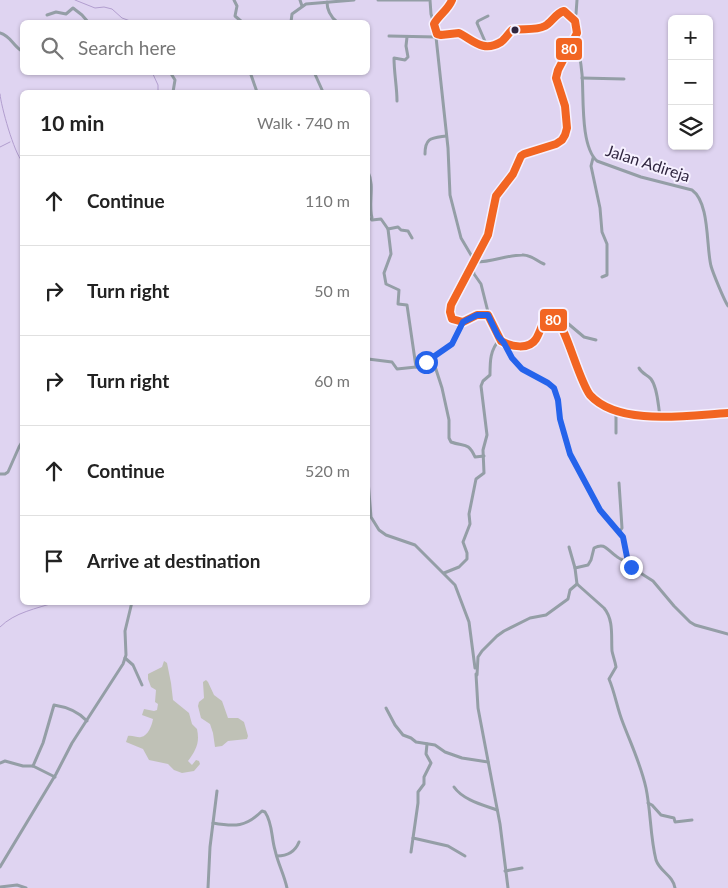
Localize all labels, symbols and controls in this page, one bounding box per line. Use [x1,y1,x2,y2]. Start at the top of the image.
map controls [668,15,713,150]
button: + [668,15,713,60]
search box [20,20,370,75]
unlabelled marker [510,25,520,35]
icon: search [38,34,66,62]
text: Search here [78,36,176,59]
line badge: 80 [555,37,583,61]
text: 80 [561,40,577,57]
button: − [668,60,713,105]
button: layers [668,105,713,150]
text: 10 min [40,110,104,135]
text: Walk · 740 m [257,113,350,132]
street label: Jalan Adireja [603,140,693,185]
icon: ahead [40,187,68,215]
text: Continue [87,189,165,212]
text: 110 m [305,191,350,210]
icon: right [40,277,68,305]
text: Turn right [87,279,169,302]
text: 50 m [314,281,350,300]
line badge: 80 [539,308,568,332]
text: 80 [545,311,561,328]
route start [415,351,438,374]
icon: right [40,367,68,395]
text: Turn right [87,369,169,392]
text: 60 m [314,371,350,390]
icon: ahead [40,457,68,485]
text: Continue [87,459,165,482]
text: 520 m [305,461,350,480]
icon: arrive [40,547,68,575]
text: Arrive at destination [87,549,260,572]
route end [620,556,643,579]

